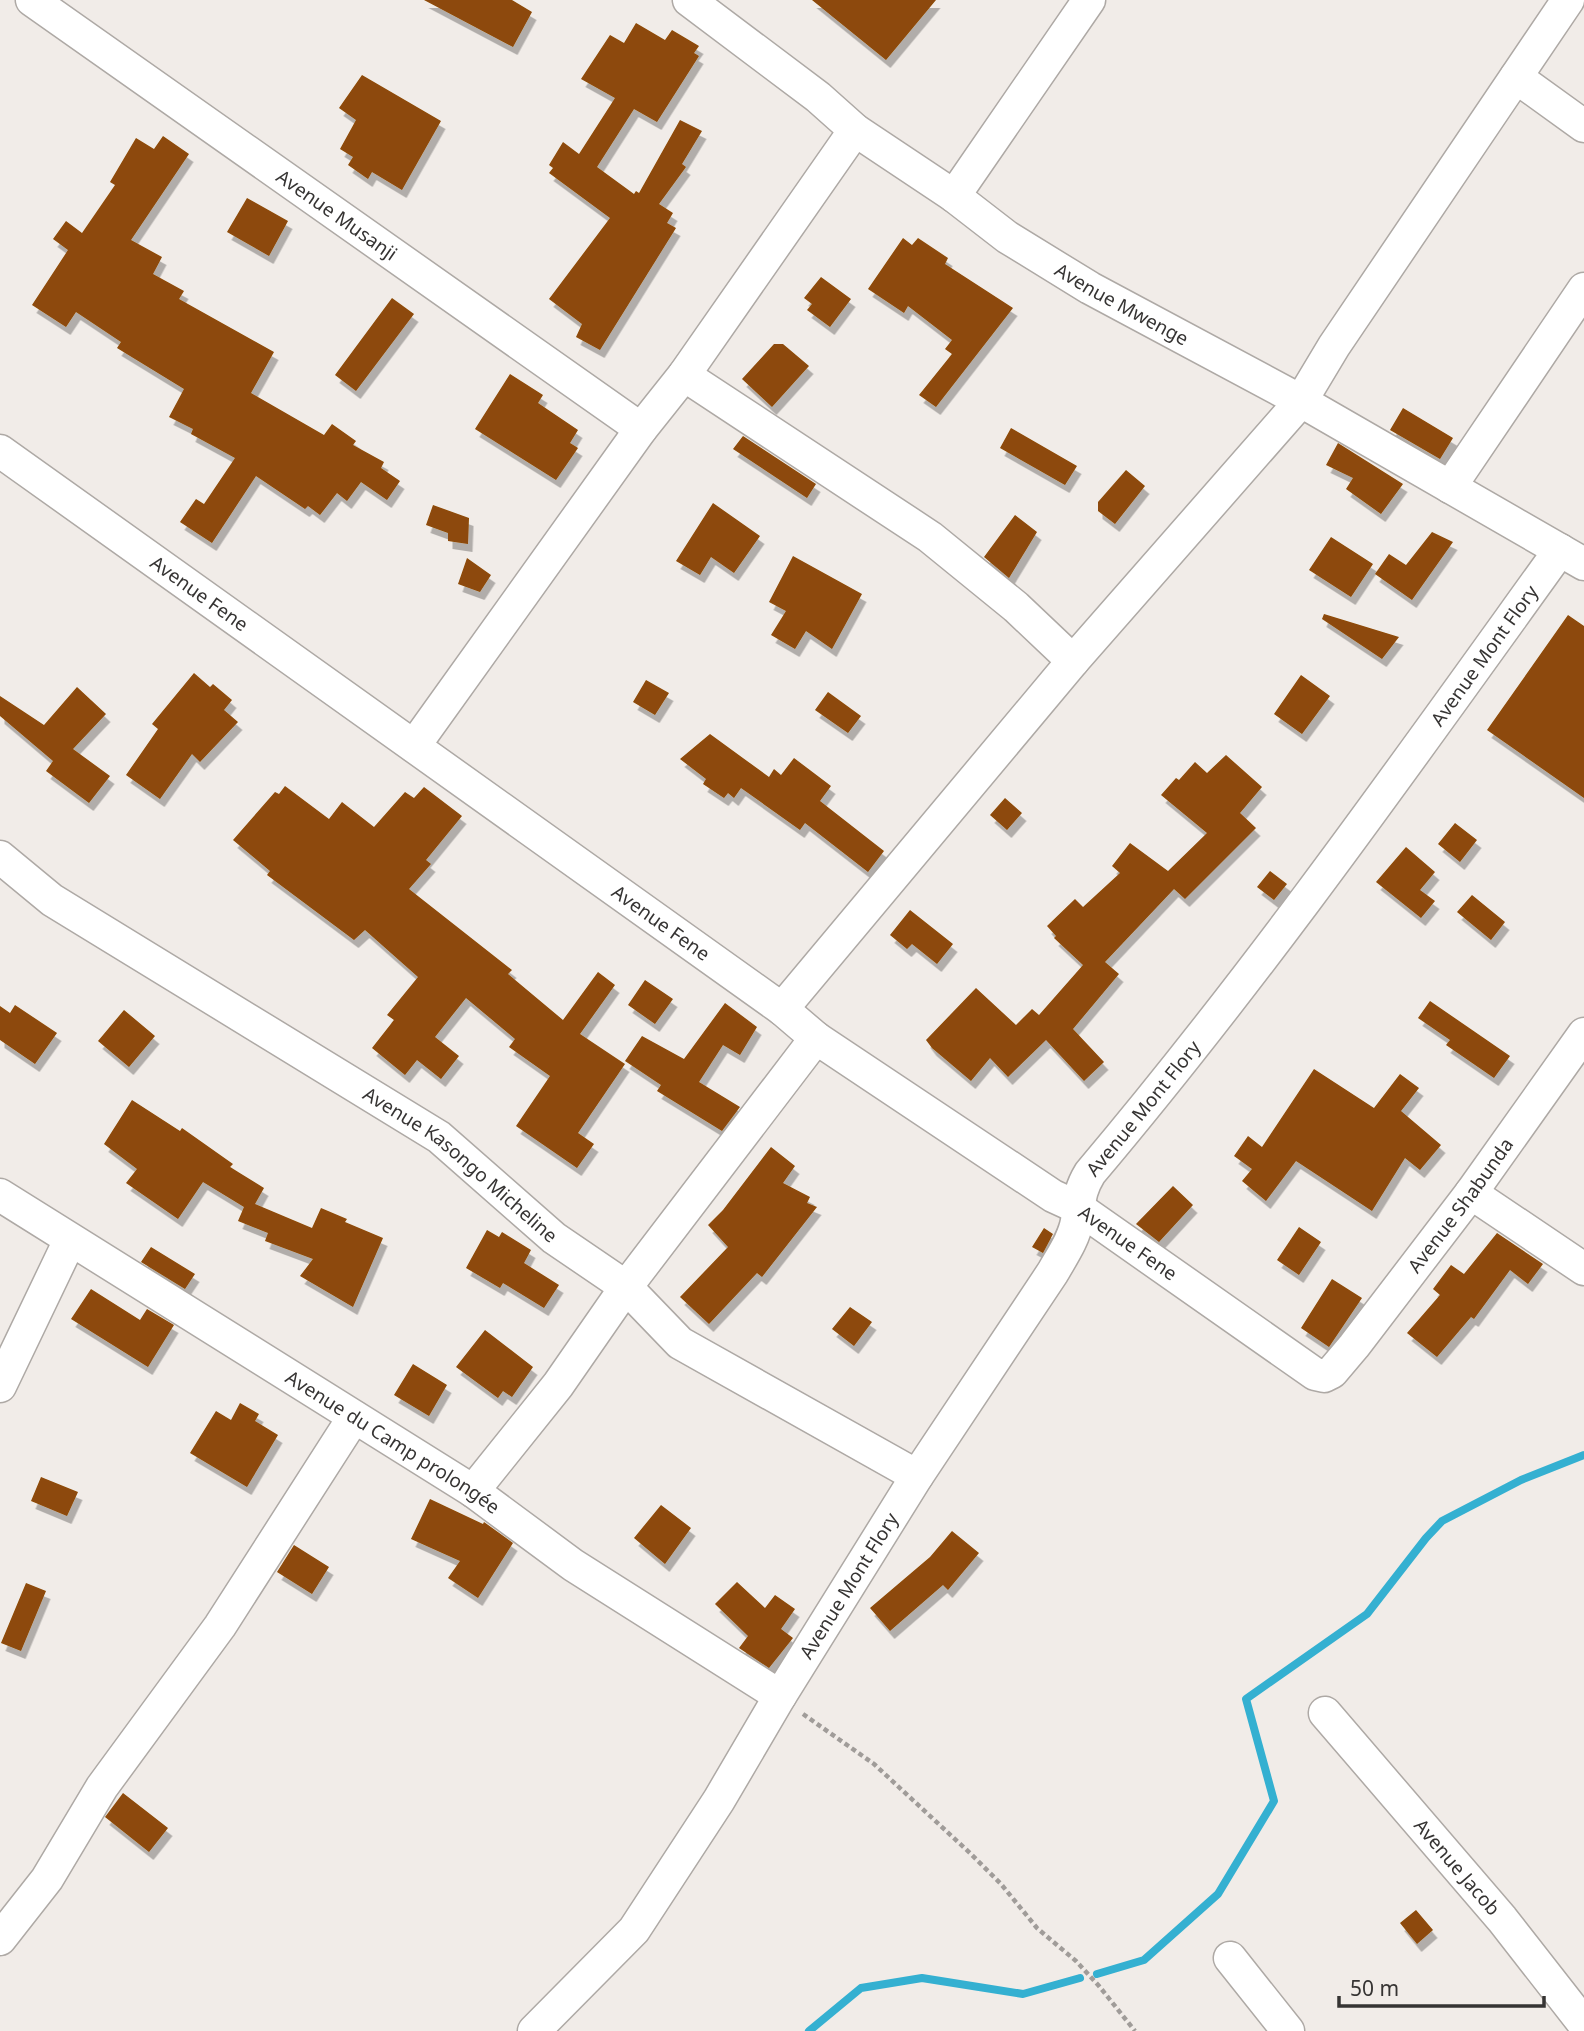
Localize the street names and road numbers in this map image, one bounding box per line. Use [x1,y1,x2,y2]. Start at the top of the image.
street label: Avenue Musanji [271,163,402,266]
street label: Avenue Mwenge [1050,257,1193,351]
street label: Avenue Fene [145,549,254,637]
street label: Avenue Mont Flory [1425,579,1544,731]
street label: Avenue Fene [607,879,715,967]
street label: Avenue Mont Flory [1080,1035,1206,1182]
street label: Avenue Kasongo Micheline [358,1081,563,1248]
street label: Avenue Shabunda [1402,1133,1519,1278]
street label: Avenue Fene [1074,1199,1183,1286]
street label: Avenue du Camp prolongée [281,1364,505,1520]
street label: Avenue Mont Flory [793,1507,904,1664]
street label: Avenue Jacob [1408,1813,1506,1921]

